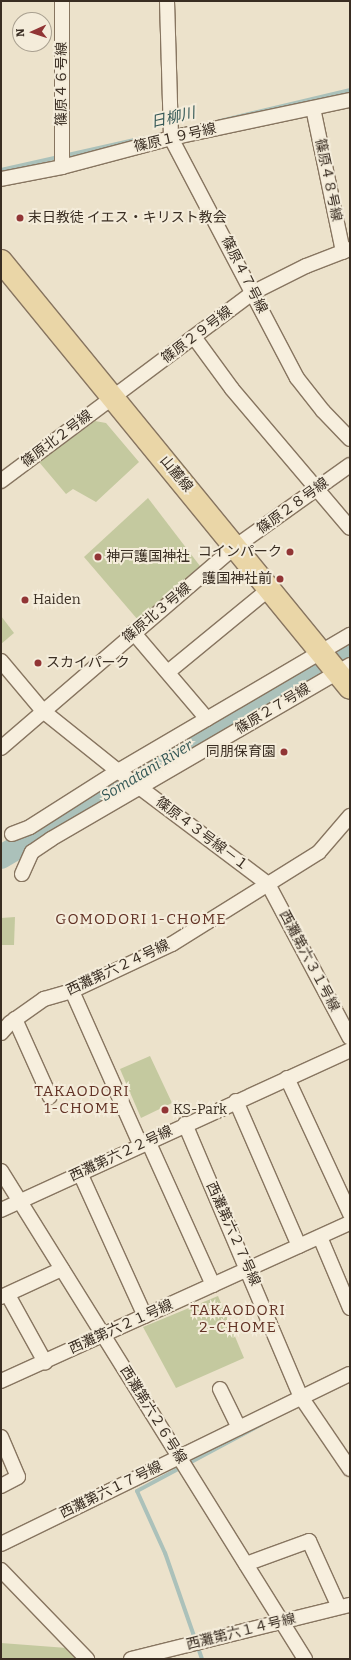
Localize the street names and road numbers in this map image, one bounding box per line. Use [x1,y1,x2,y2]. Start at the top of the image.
street label: 篠原４６号線 [54,42,70,126]
street label: 篠原１９号線 [132,120,218,156]
street label: 篠原４８号線 [311,137,345,223]
street label: 篠原４７号線 [217,234,271,316]
street label: 篠原２９号線 [158,303,236,367]
street label: 篠原北２号線 [18,407,96,471]
street label: 山麓線 [156,453,196,495]
street label: 篠原２８号線 [254,475,332,537]
street label: 篠原北３号線 [119,580,195,646]
street label: 篠原２７号線 [233,680,313,738]
street label: 篠原４３号線－１ [152,794,252,874]
street label: 西灘第六３１号線 [275,908,343,1014]
street label: 西灘第六２４号線 [64,937,172,999]
street label: 西灘第六２２号線 [67,1123,175,1185]
street label: 西灘第六２７号線 [203,1179,263,1289]
street label: 西灘第六２１号線 [66,1297,176,1357]
street label: 西灘第六２６号線 [116,1363,190,1467]
street label: 西灘第六１７号線 [57,1458,165,1522]
street label: 西灘第六１４号線 [185,1610,297,1654]

